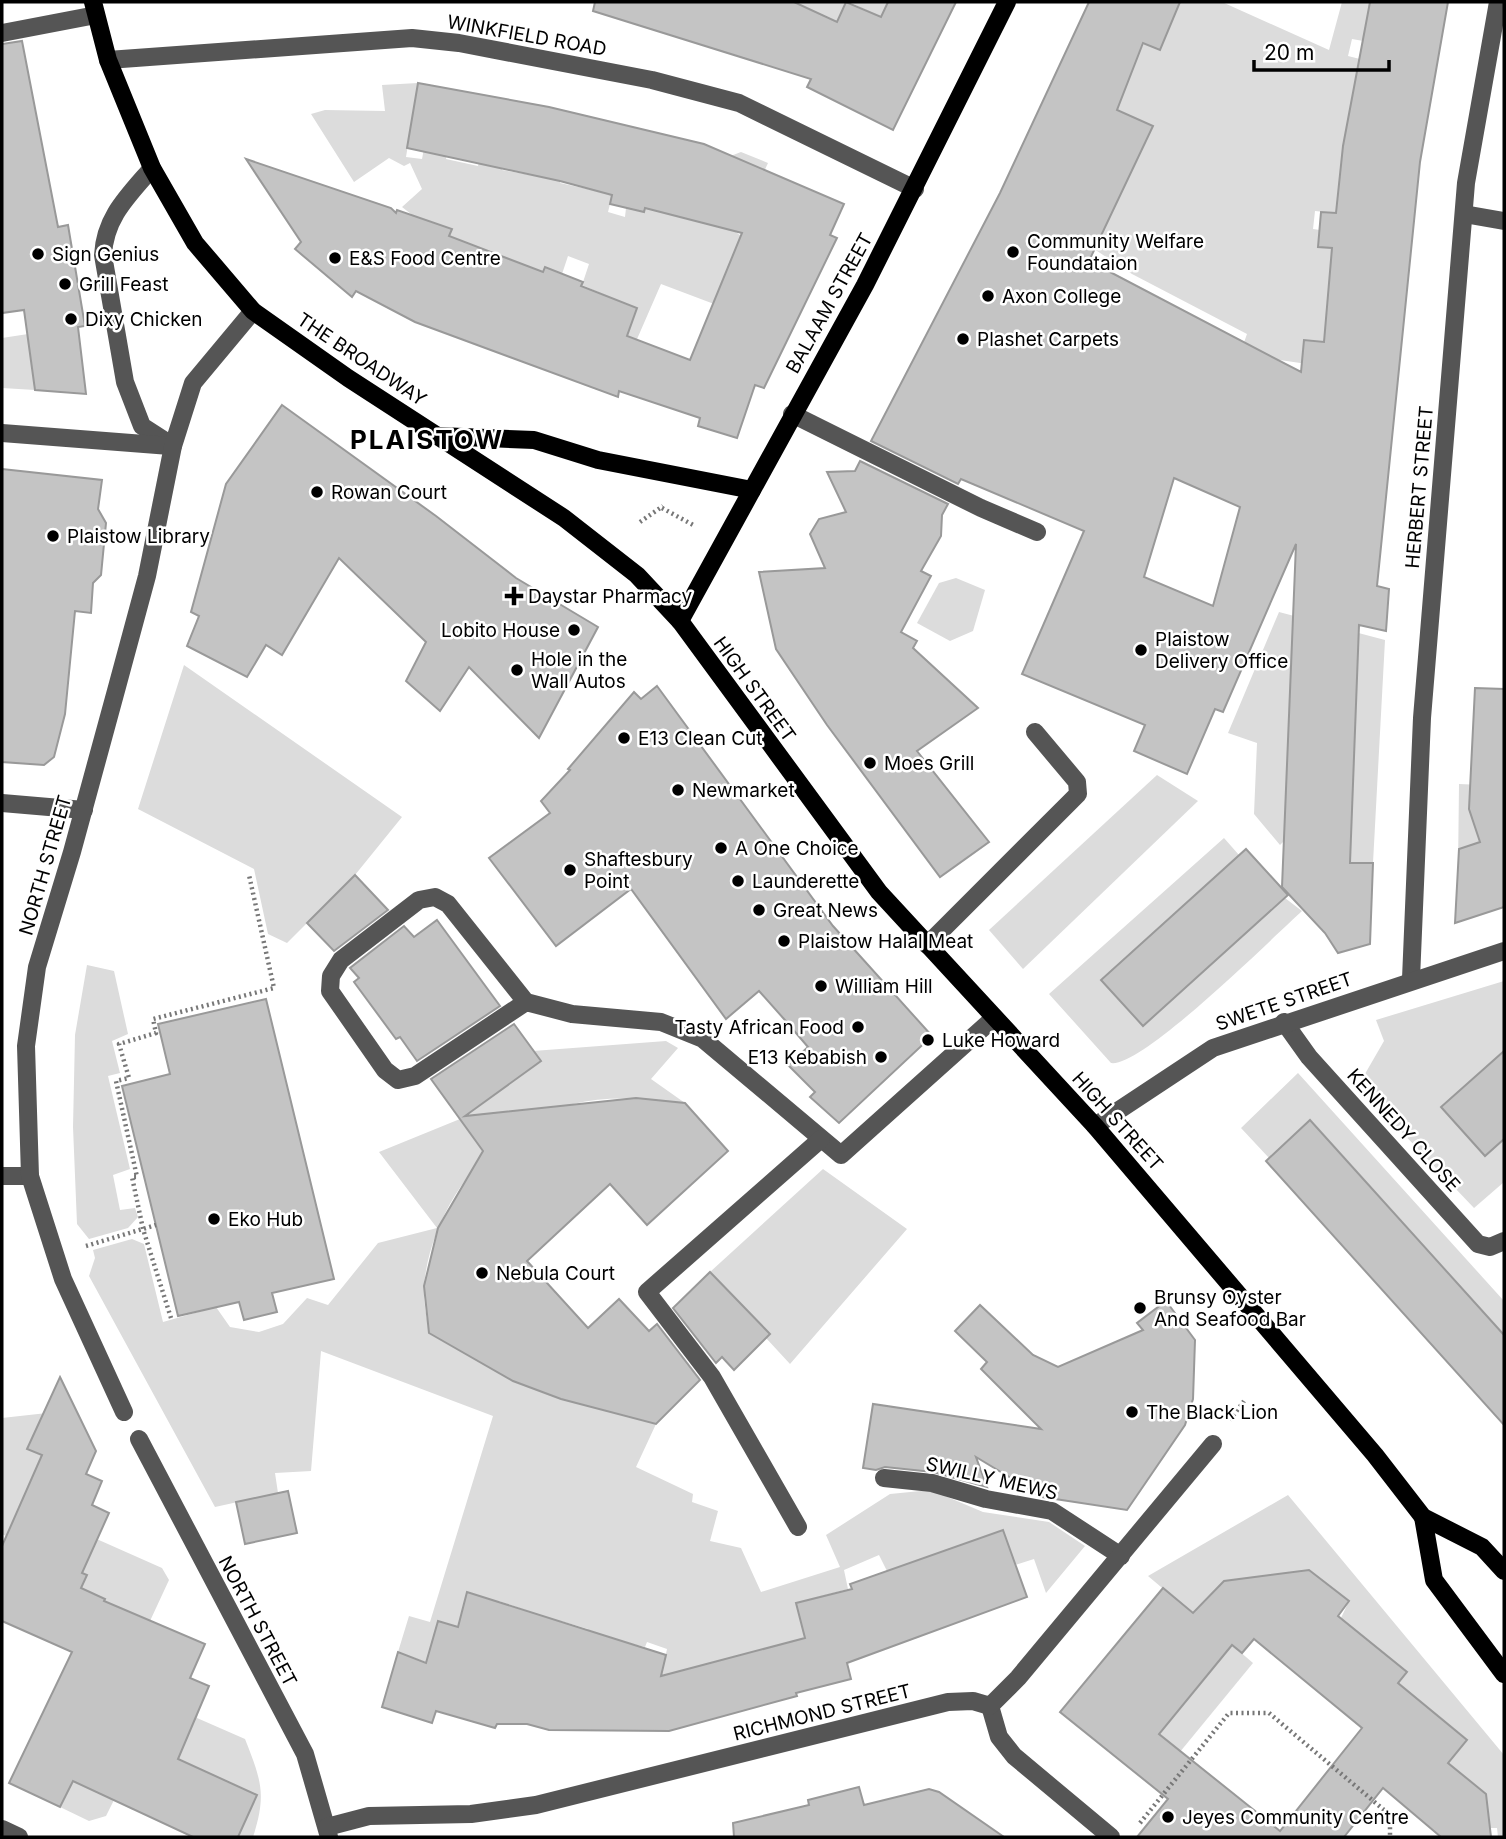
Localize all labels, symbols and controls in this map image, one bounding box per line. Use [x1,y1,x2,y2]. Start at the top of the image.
street label: WINKFIELD ROAD [445,10,608,61]
scale bar [1254,28,1389,72]
text: 20 m [1264,40,1314,65]
street label: BALAAM STREET [781,229,878,378]
place label: Community Welfare Foundataion [1027,230,1204,275]
place label: Sign Genius [52,243,159,266]
marker: Community Welfare Foundataion [1005,244,1021,260]
marker: Sign Genius [30,246,46,262]
place label: E&S Food Centre [349,247,501,270]
marker: E&S Food Centre [327,250,343,266]
place label: Grill Feast [79,273,168,296]
marker: Grill Feast [57,276,73,292]
place label: Axon College [1002,285,1121,308]
marker: Axon College [980,288,996,304]
place label: Dixy Chicken [85,308,203,331]
street label: THE BROADWAY [293,308,431,411]
marker: Dixy Chicken [63,311,79,327]
place label: Plashet Carpets [977,328,1119,351]
marker: Plashet Carpets [955,331,971,347]
street label: HERBERT STREET [1401,405,1438,569]
district label: PLAISTOW [350,424,504,455]
place label: Rowan Court [331,481,447,504]
marker: Rowan Court [309,484,325,500]
place label: Plaistow Library [67,525,210,548]
marker: Plaistow Library [45,528,61,544]
place label: Daystar Pharmacy [528,585,693,608]
marker: Daystar Pharmacy [506,588,522,604]
place label: Lobito House [441,619,560,642]
marker: Lobito House [566,622,582,638]
place label: Plaistow Delivery Office [1155,628,1288,673]
street label: HIGH STREET [709,632,801,746]
marker: Plaistow Delivery Office [1133,642,1149,658]
place label: Hole in the Wall Autos [531,648,627,693]
marker: Hole in the Wall Autos [509,662,525,678]
place label: E13 Clean Cut [638,727,763,750]
marker: E13 Clean Cut [616,730,632,746]
place label: Moes Grill [884,752,974,775]
marker: Moes Grill [862,755,878,771]
place label: Newmarket [692,779,795,802]
marker: Newmarket [670,782,686,798]
street label: NORTH STREET [14,792,76,938]
place label: A One Choice [735,837,859,860]
marker: A One Choice [713,840,729,856]
place label: Shaftesbury Point [584,848,693,893]
marker: Shaftesbury Point [562,862,578,878]
place label: Launderette [752,870,859,893]
marker: Launderette [730,873,746,889]
place label: Great News [773,899,878,922]
marker: Great News [751,902,767,918]
place label: Plaistow Halal Meat [798,930,973,953]
marker: Plaistow Halal Meat [776,933,792,949]
street label: SWETE STREET [1213,967,1356,1036]
place label: William Hill [835,975,933,998]
marker: William Hill [813,978,829,994]
place label: Tasty African Food [674,1016,844,1039]
marker: Tasty African Food [850,1019,866,1035]
place label: Luke Howard [942,1029,1060,1052]
marker: Luke Howard [920,1032,936,1048]
place label: E13 Kebabish [748,1046,867,1069]
marker: E13 Kebabish [873,1049,889,1065]
street label: KENNEDY CLOSE [1342,1064,1465,1197]
street label: HIGH STREET [1067,1067,1168,1175]
place label: Eko Hub [228,1208,303,1231]
marker: Eko Hub [206,1211,222,1227]
place label: Nebula Court [496,1262,615,1285]
marker: Nebula Court [474,1265,490,1281]
place label: Brunsy Oyster And Seafood Bar [1154,1286,1306,1331]
marker: Brunsy Oyster And Seafood Bar [1132,1300,1148,1316]
place label: The Black Lion [1146,1401,1278,1424]
marker: The Black Lion [1124,1404,1140,1420]
street label: SWILLY MEWS [924,1452,1060,1505]
street label: NORTH STREET [213,1552,302,1690]
street label: RICHMOND STREET [731,1679,913,1746]
place label: Jeyes Community Centre [1182,1806,1409,1829]
marker: Jeyes Community Centre [1160,1809,1176,1825]

